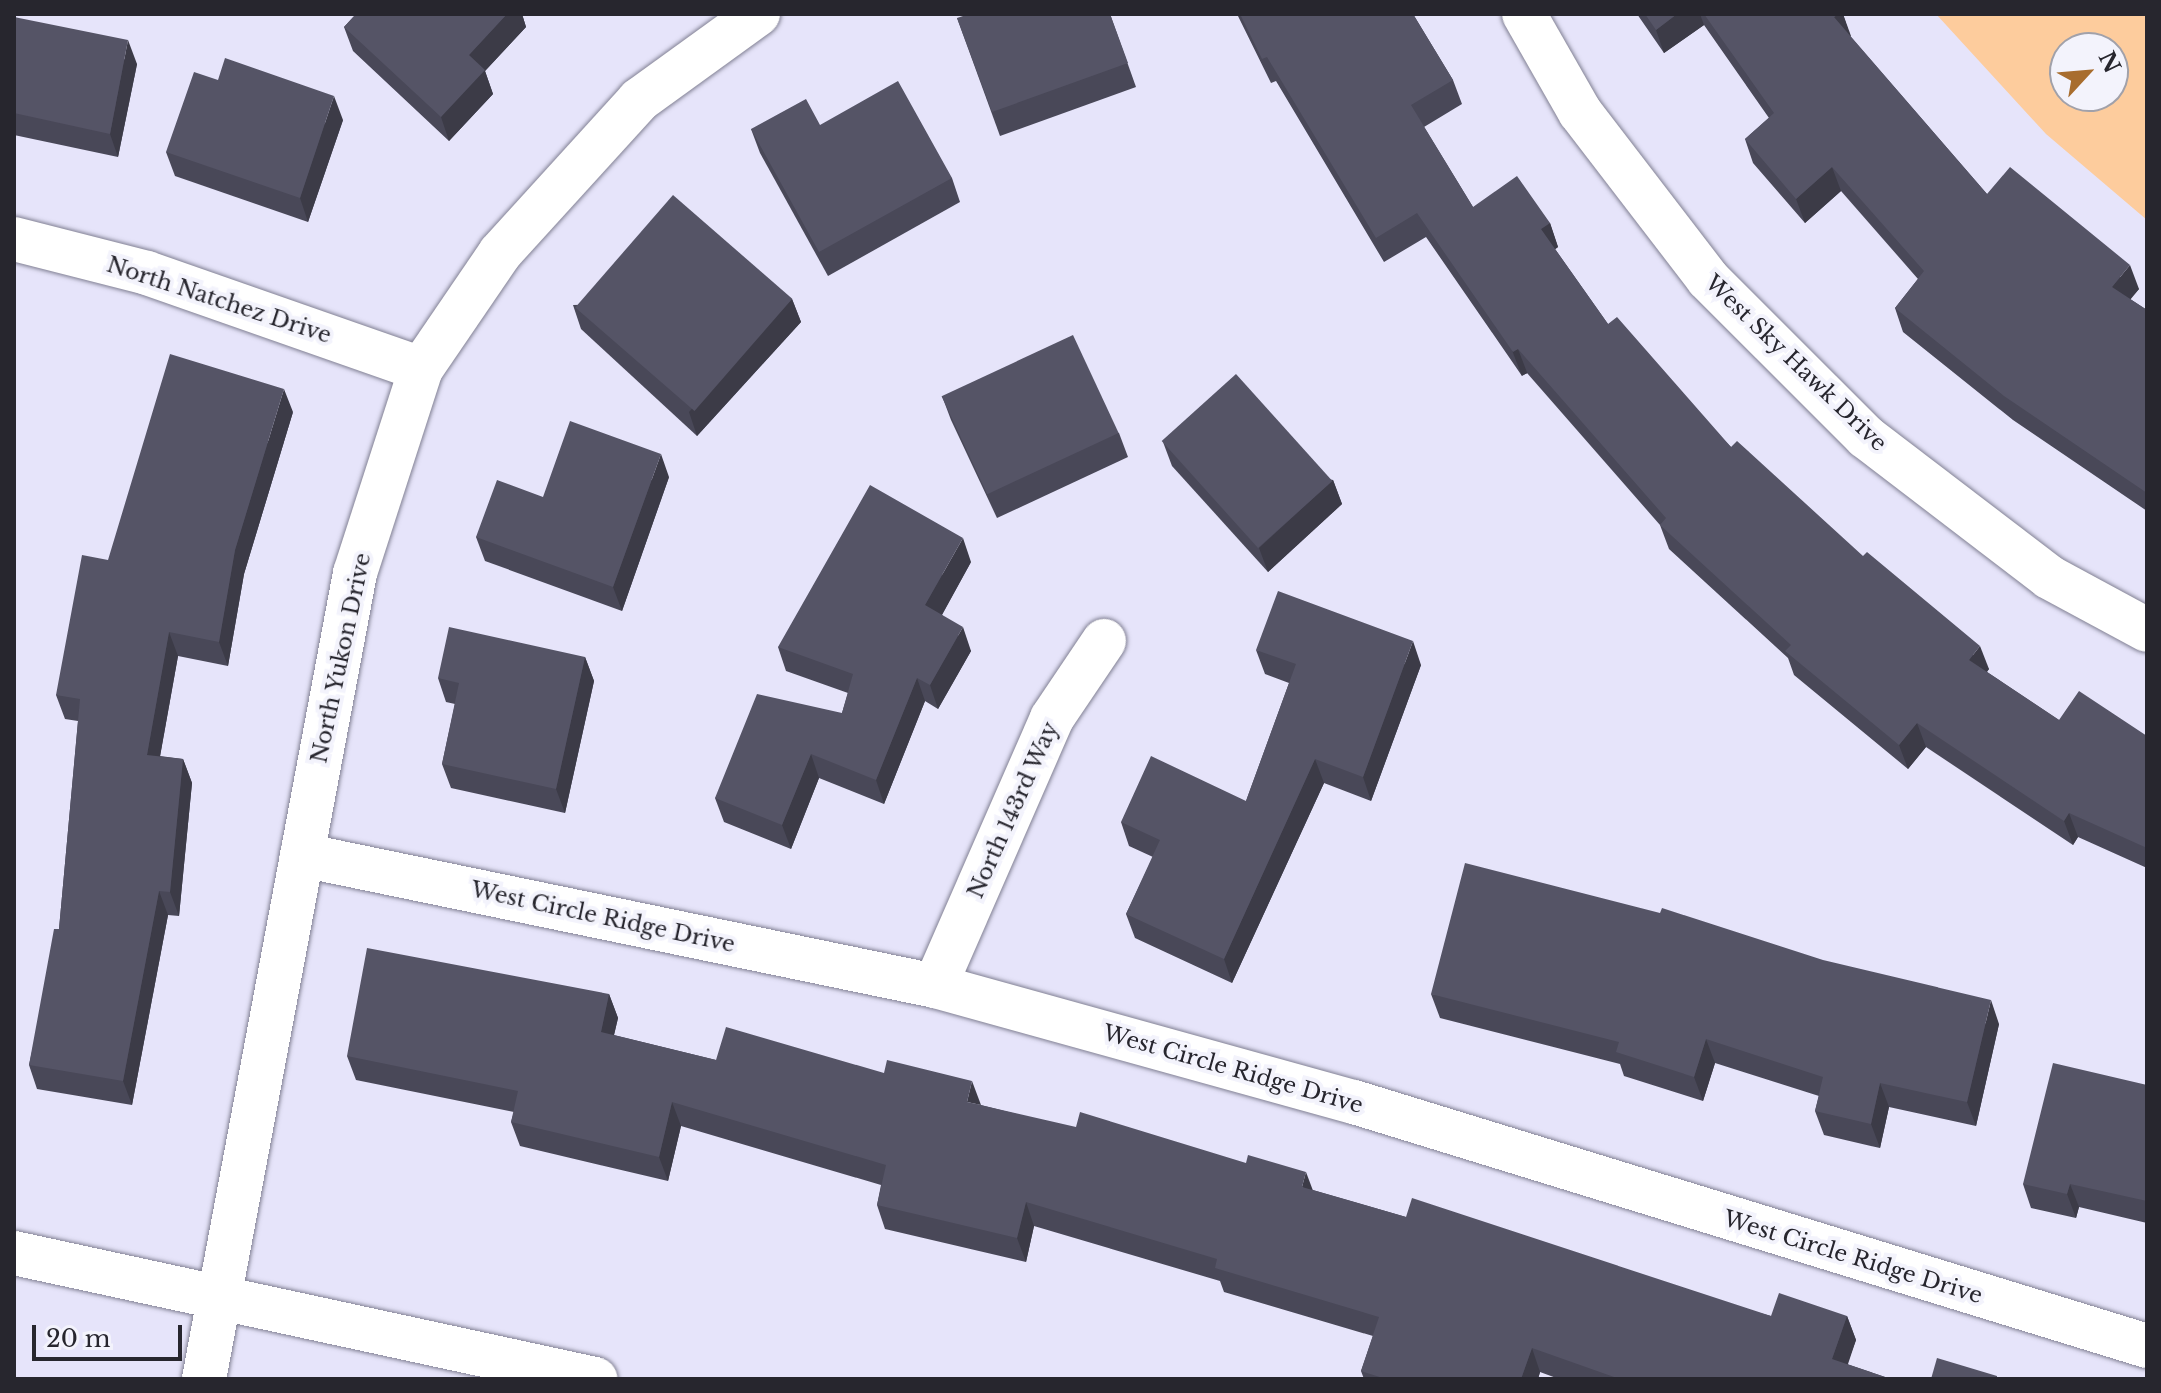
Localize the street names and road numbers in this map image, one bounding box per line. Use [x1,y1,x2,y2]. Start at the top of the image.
street label: North Natchez Drive [103,251,335,349]
street label: West Sky Hawk Drive [1699,269,1893,457]
street label: North Yukon Drive [306,550,376,766]
street label: North 143rd Way [962,717,1064,903]
street label: West Circle Ridge Drive [469,876,737,958]
street label: West Circle Ridge Drive [1100,1019,1366,1119]
street label: West Circle Ridge Drive [1720,1205,1986,1309]

